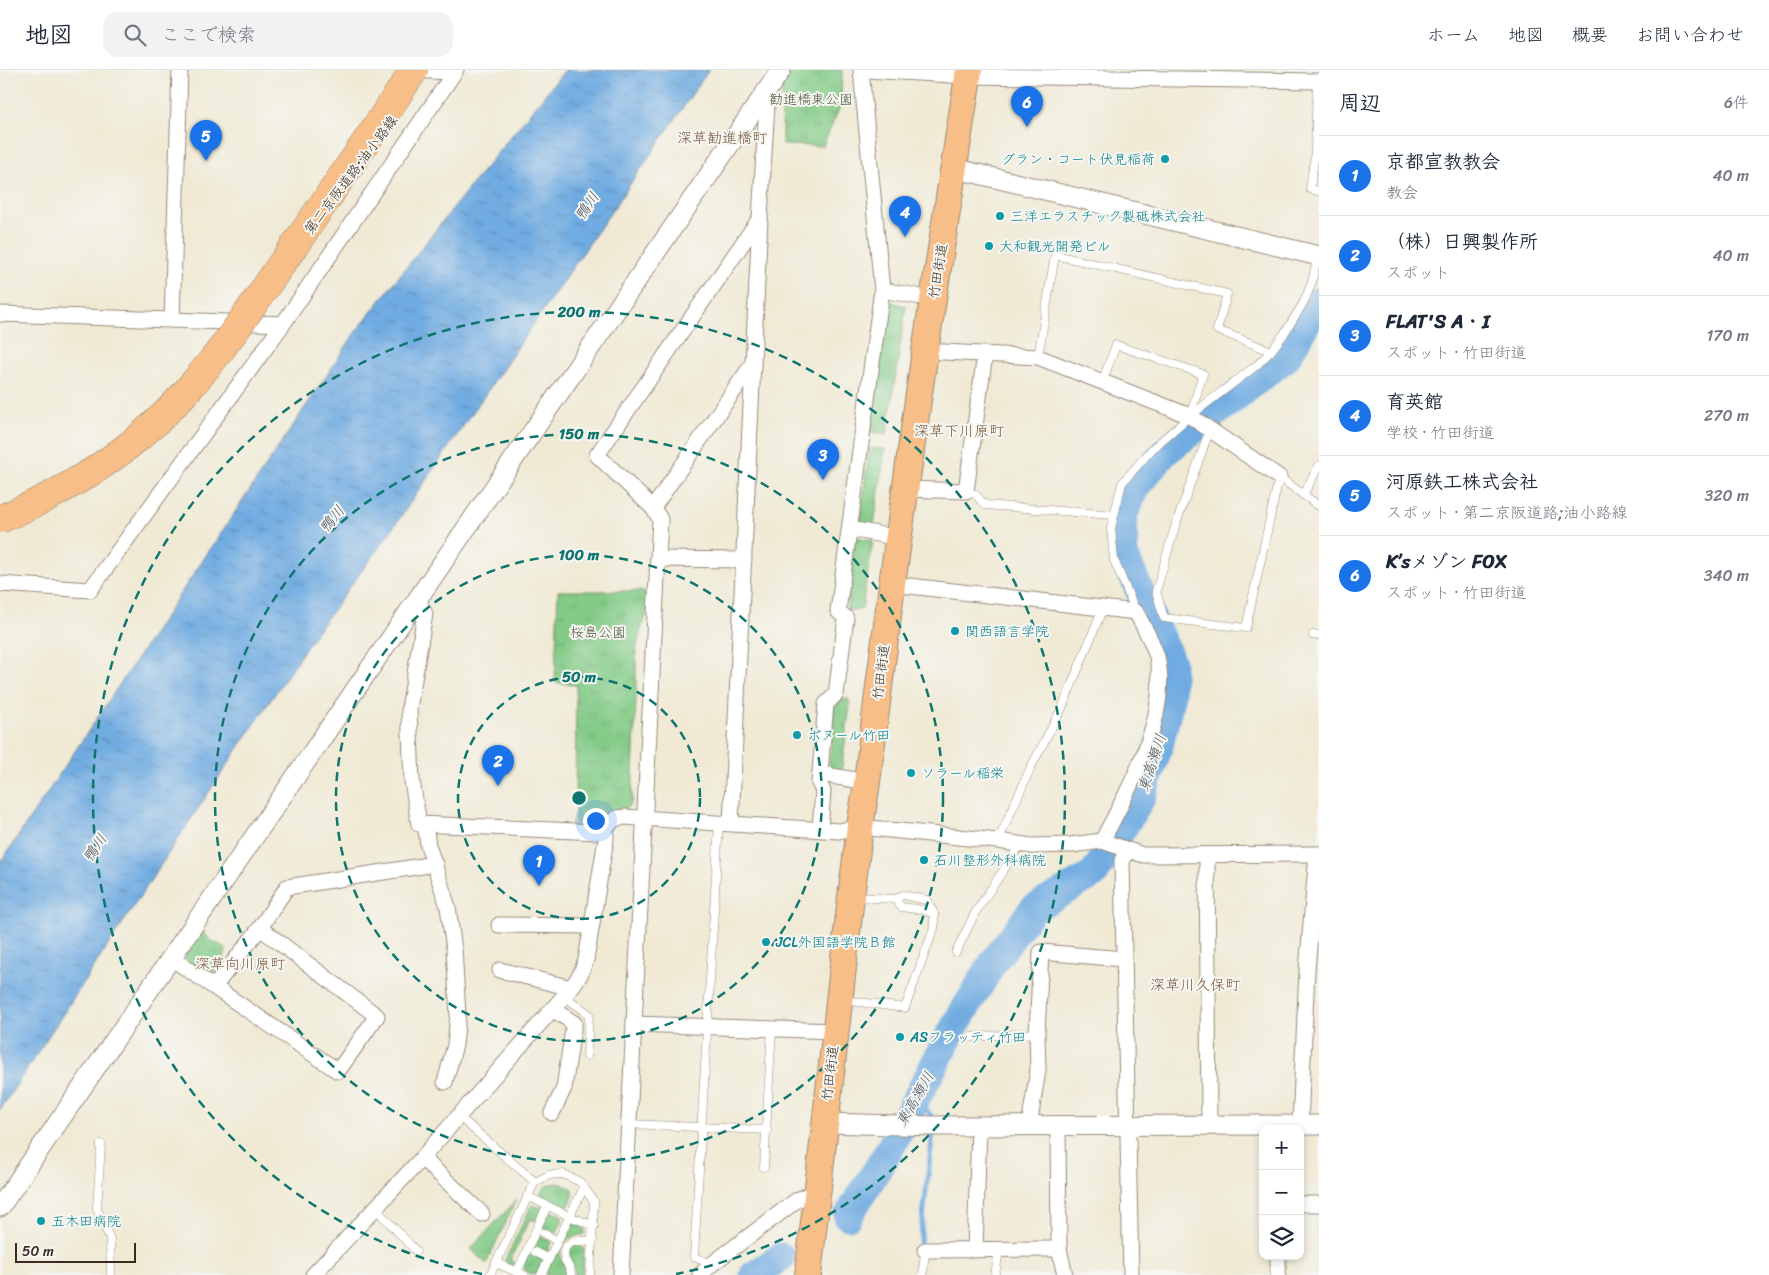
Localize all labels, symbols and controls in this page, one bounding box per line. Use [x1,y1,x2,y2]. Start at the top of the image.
search box [103,12,453,57]
text: 地図 [25,14,73,56]
text: ここで検索 [161,18,256,51]
text: ホーム [1427,19,1480,51]
text: 地図 [1508,19,1544,51]
text: 概要 [1572,19,1608,51]
text: お問い合わせ [1636,19,1744,51]
icon: search [121,21,149,49]
text: 周辺 [1339,84,1381,122]
pin: 6 [1011,86,1043,127]
park label: 勧進橋東公園 [769,87,853,112]
text: 6件 [1724,88,1749,117]
street label: 第二京阪道路;油小路線 [298,110,404,240]
pin: 5 [190,120,222,161]
district label: 深草勧進橋町 [677,125,768,151]
text: 京都宣教教会 [1386,145,1500,178]
place label: グラン・コート伏見稲荷 [1001,147,1155,172]
marker: グラン・コート伏見稲荷 [1159,153,1171,165]
text: 1 [1352,161,1358,190]
text: 40 m [1712,161,1749,190]
text: 教会 [1386,178,1418,207]
water label: 鴨川 [568,186,606,226]
pin: 4 [889,196,921,237]
place label: 三洋エラスチック製砥株式会社 [1010,204,1206,229]
marker: 三洋エラスチック製砥株式会社 [994,210,1006,222]
text: （株）日興製作所 [1386,225,1538,258]
place label: 大和観光開発ビル [999,234,1111,259]
marker: 大和観光開発ビル [983,240,995,252]
street label: 竹田街道 [921,241,955,301]
text: 2 [1350,241,1360,270]
text: 40 m [1712,241,1749,270]
text: スポット [1386,258,1450,287]
text: 200 m [556,299,601,325]
text: FLAT'S A・I [1386,305,1490,338]
text: 3 [1351,321,1359,350]
text: 170 m [1706,321,1749,350]
text: スポット · 竹田街道 [1386,338,1527,367]
text: 育英館 [1386,385,1443,418]
text: 4 [1350,401,1360,430]
text: 270 m [1704,401,1749,430]
district label: 深草下川原町 [914,418,1005,444]
text: 学校 · 竹田街道 [1386,418,1495,447]
text: 150 m [559,421,600,447]
pin: 3 [807,439,839,480]
text: 河原鉄工株式会社 [1386,465,1538,498]
text: 5 [1350,481,1360,510]
text: 320 m [1704,481,1749,510]
text: スポット · 第二京阪道路;油小路線 [1386,498,1627,527]
water label: 鴨川 [312,499,352,539]
text: 100 m [559,542,600,568]
text: K’sメゾン FOX [1386,545,1507,578]
text: 6 [1350,561,1360,590]
text: 340 m [1704,561,1749,590]
text: スポット · 竹田街道 [1386,578,1527,607]
place label: 関西語言学院 [965,619,1049,644]
park label: 桜島公園 [570,620,626,645]
marker: 関西語言学院 [949,625,961,637]
street label: 竹田街道 [865,643,897,701]
text: 50 m [562,664,597,690]
place label: ボヌール竹田 [807,723,890,748]
marker: ボヌール竹田 [791,729,803,741]
water label: 東高瀬川 [1130,730,1174,796]
pin: 2 [482,745,514,786]
place label: ソラール稲栄 [921,761,1004,786]
marker: ソラール稲栄 [905,767,917,779]
centre of rings [570,789,588,807]
your location [583,808,609,834]
water label: 鴨川 [76,828,114,868]
pin: 1 [523,845,555,886]
place label: 石川整形外科病院 [934,848,1046,873]
marker: 石川整形外科病院 [918,854,930,866]
place label: JCL外国語学院Ｂ館 [775,930,896,955]
marker: JCL外国語学院Ｂ館 [760,936,772,948]
district label: 深草向川原町 [195,951,286,977]
district label: 深草川久保町 [1150,972,1241,998]
place label: ASフラッティ竹田 [909,1025,1026,1050]
marker: ASフラッティ竹田 [894,1031,906,1043]
street label: 竹田街道 [814,1044,846,1102]
water label: 東高瀬川 [889,1067,941,1131]
map controls [1259,1125,1304,1260]
button: + [1259,1125,1304,1170]
button: − [1259,1170,1304,1215]
place label: 五木田病院 [51,1209,121,1234]
marker: 五木田病院 [35,1215,47,1227]
button: layers [1259,1215,1304,1260]
text: 50 m [22,1239,54,1264]
scale bar [15,1240,136,1263]

